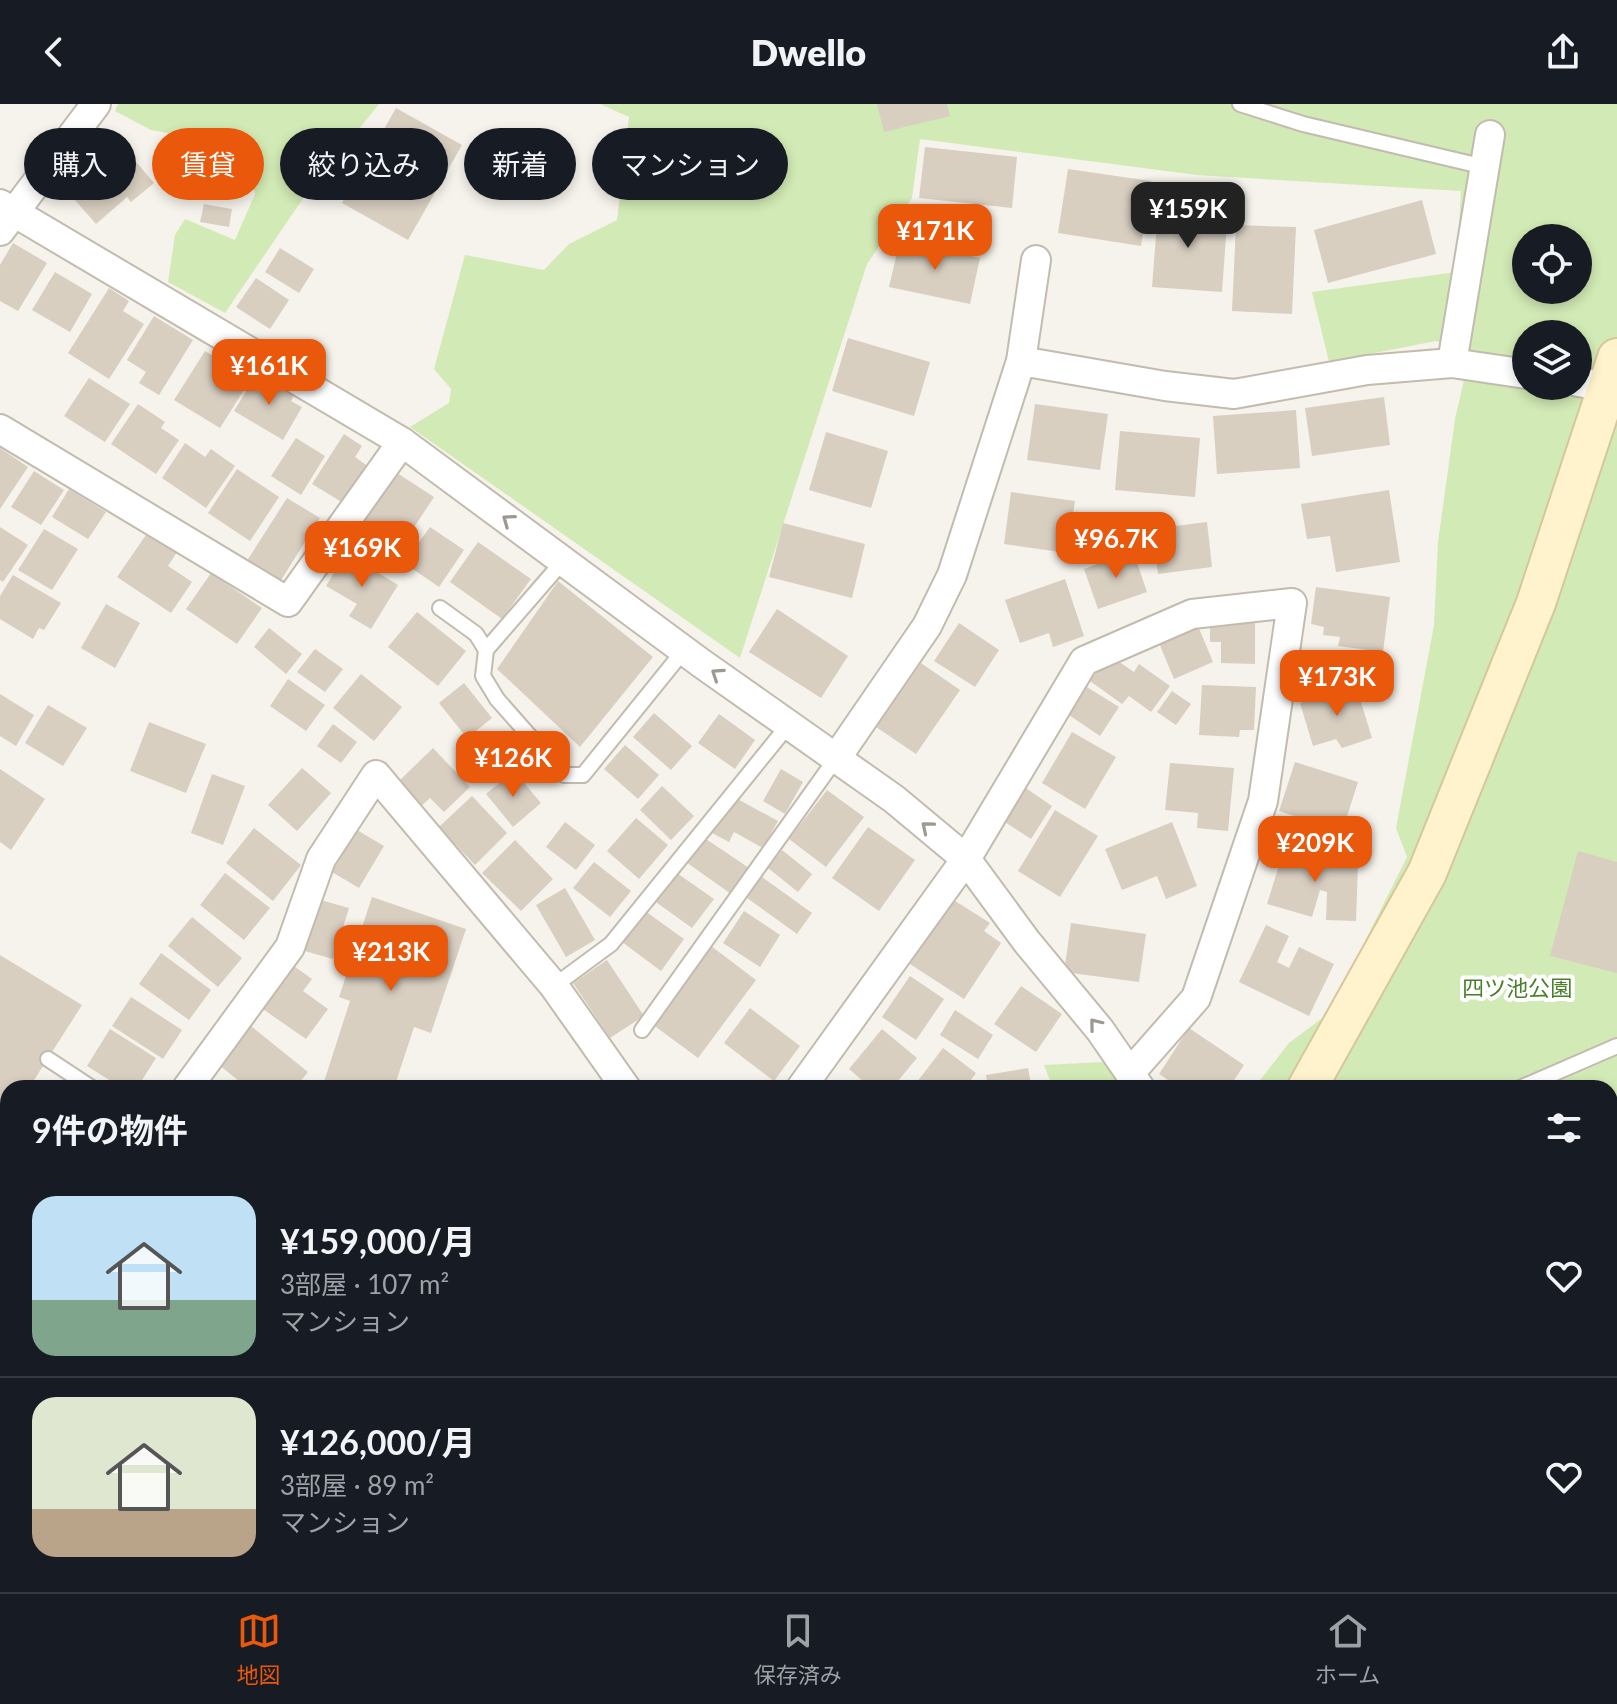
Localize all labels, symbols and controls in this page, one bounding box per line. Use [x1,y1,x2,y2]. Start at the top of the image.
icon: back [32,30,76,74]
text: Dwello [751,30,866,74]
icon: share [1541,30,1585,74]
chip: 購入 [24,128,136,200]
chip: 賃貸 [152,128,264,200]
chip: 絞り込み [280,128,448,200]
chip: 新着 [464,128,576,200]
chip: マンション [592,128,788,200]
pin: ¥159K [1132,182,1244,250]
text: ¥159K [1149,192,1227,224]
pin: ¥171K [879,204,991,272]
text: ¥171K [896,214,974,246]
map controls [1512,224,1592,400]
button: locate [1512,224,1592,304]
button: layers [1512,320,1592,400]
pin: ¥161K [213,339,325,407]
text: ¥161K [230,349,308,381]
pin: ¥96.7K [1051,512,1181,580]
one-way arrow [502,515,516,530]
pin: ¥169K [306,521,418,589]
text: ¥96.7K [1074,522,1158,554]
text: ¥169K [323,531,401,563]
pin: ¥173K [1281,650,1393,718]
text: ¥173K [1298,660,1376,692]
one-way arrow [711,669,726,684]
pin: ¥126K [457,731,569,799]
text: ¥126K [474,741,552,773]
pin: ¥209K [1259,816,1371,884]
one-way arrow [922,822,936,837]
text: ¥209K [1276,826,1354,858]
pin: ¥213K [335,925,447,993]
text: ¥213K [352,935,430,967]
park label: 四ツ池公園 [1462,974,1572,1001]
one-way arrow [1090,1019,1105,1033]
icon: filters [1542,1106,1586,1150]
text: 9件の物件 [32,1109,188,1150]
text: ¥159,000/月 [280,1220,476,1261]
icon: home [96,1228,192,1324]
icon: heart [1542,1254,1586,1298]
text: 3部屋 · 107 m² [280,1268,449,1300]
text: マンション [280,1305,410,1337]
text: ¥126,000/月 [280,1421,476,1462]
icon: home [96,1429,192,1525]
icon: heart [1542,1455,1586,1499]
text: 3部屋 · 89 m² [280,1469,434,1501]
text: マンション [280,1506,410,1538]
tab: 地図 [237,1609,281,1689]
tab: 保存済み [754,1609,842,1689]
tab: ホーム [1315,1609,1380,1689]

